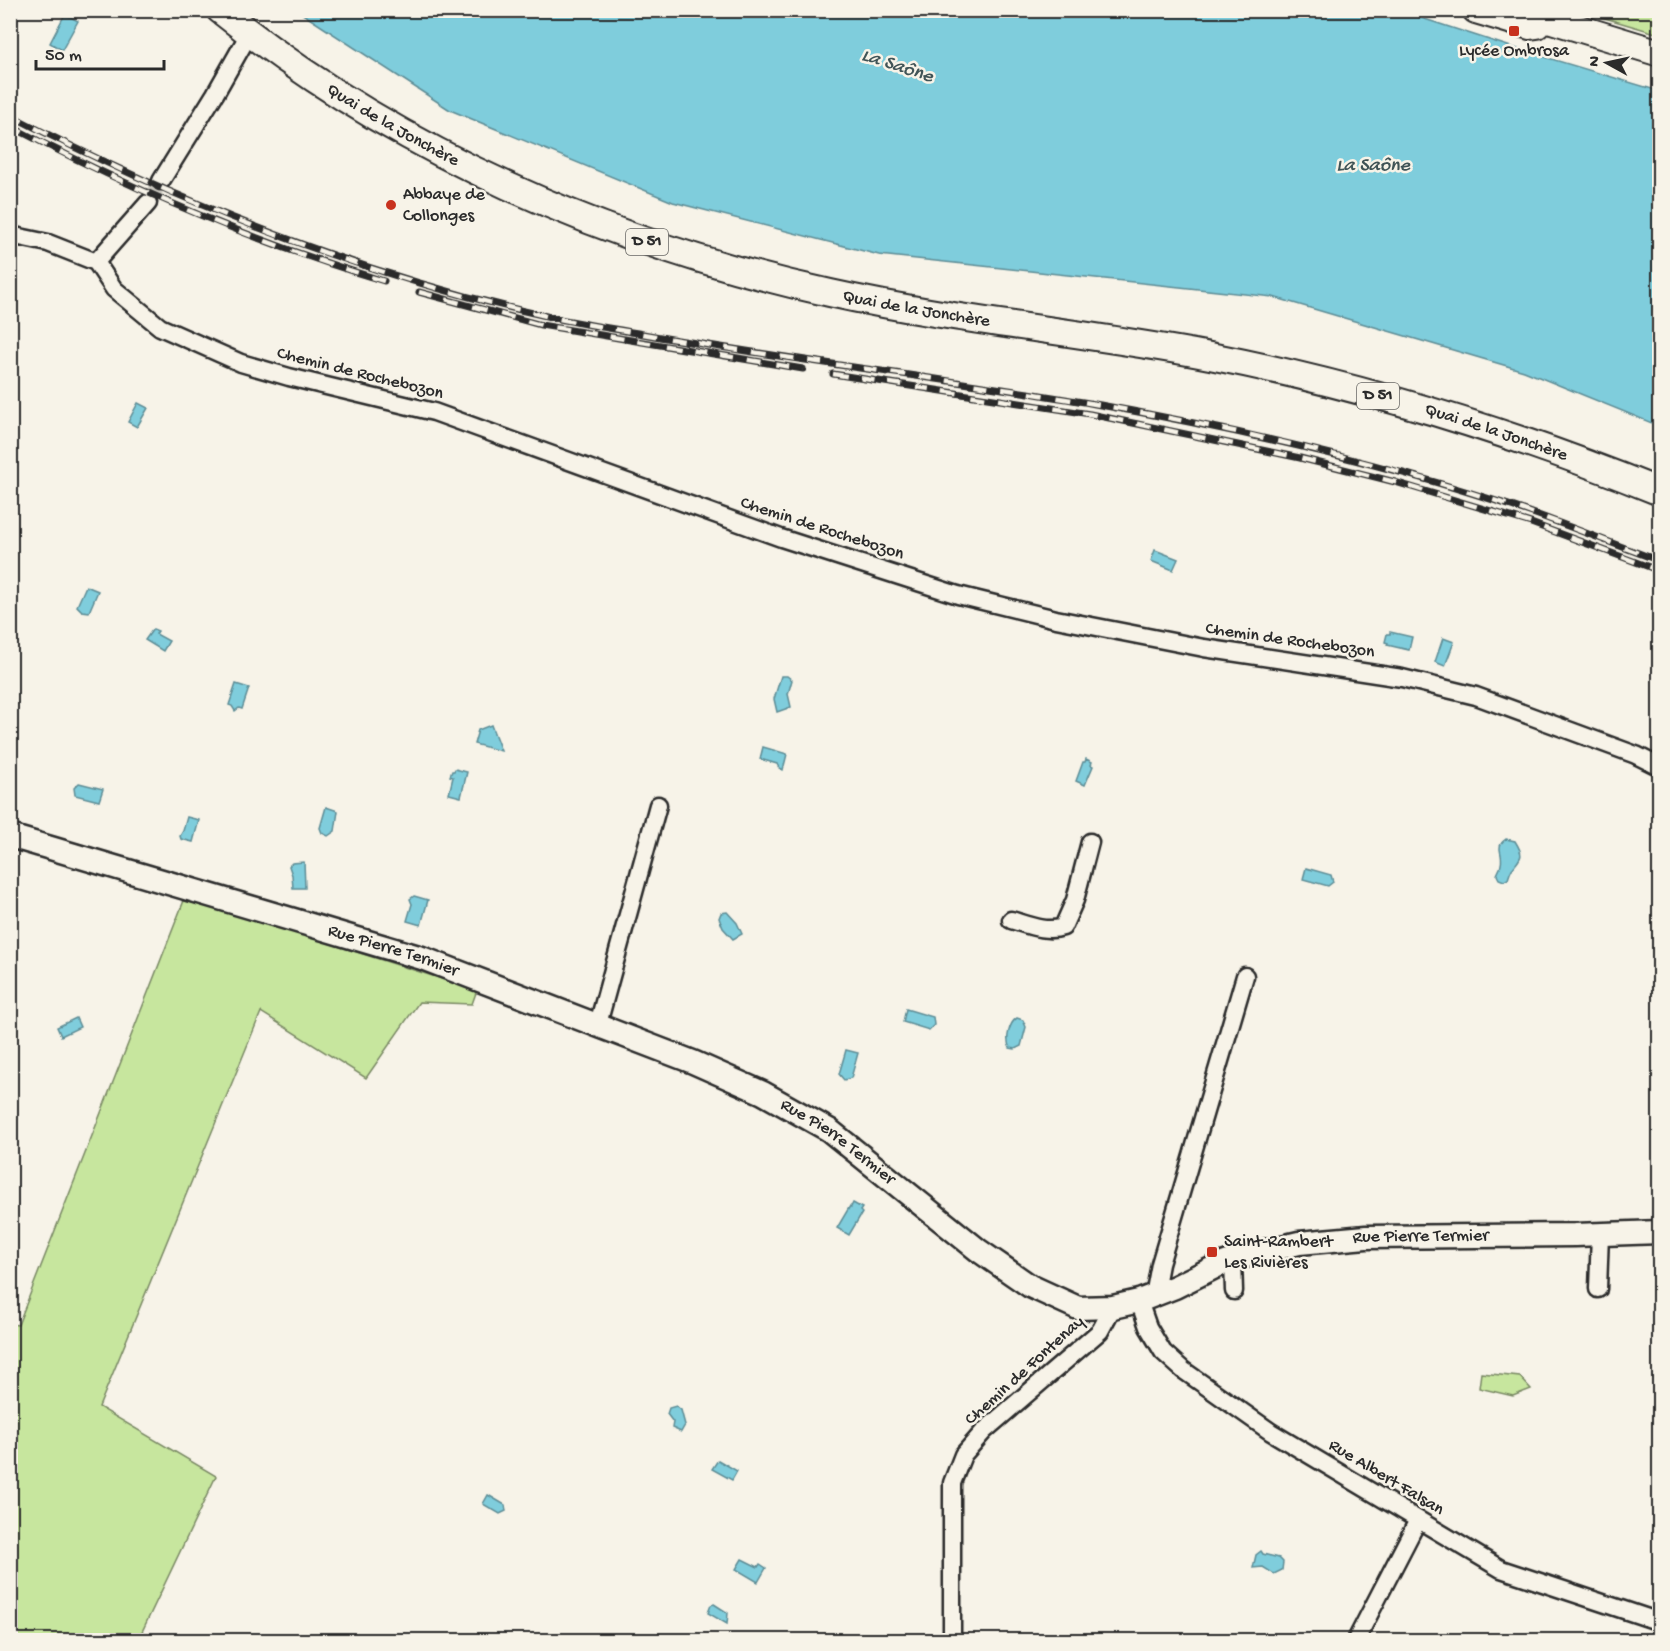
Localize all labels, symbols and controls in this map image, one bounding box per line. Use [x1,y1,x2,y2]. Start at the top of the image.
marker: Lycée Ombrosa [1507,24,1521,38]
scale bar [36,33,164,71]
north arrow [1577,33,1637,93]
place label: Lycée Ombrosa [1459,41,1570,62]
water label: La Saône [858,45,936,90]
text: 50 m [45,46,82,67]
text: N [1585,54,1606,68]
street label: Quai de la Jonchère [323,79,463,172]
water label: La Saône [1336,155,1411,178]
place label: Abbaye de Collonges [403,185,486,227]
marker: Abbaye de Collonges [384,198,398,212]
road number: D 51 [626,229,668,255]
street label: Quai de la Jonchère [841,286,992,332]
street label: Chemin de Rochebozon [275,343,446,405]
road number: D 51 [1357,383,1399,409]
street label: Quai de la Jonchère [1422,399,1571,466]
street label: Chemin de Rochebozon [738,493,907,566]
street label: Chemin de Rochebozon [1204,619,1376,663]
street label: Rue Pierre Termier [325,920,463,982]
street label: Rue Pierre Termier [777,1094,901,1190]
street label: Rue Pierre Termier [1352,1225,1490,1249]
place label: Saint-Rambert Les Rivières [1224,1232,1334,1274]
marker: Saint-Rambert Les Rivières [1205,1245,1219,1259]
street label: Chemin de Fontenay [961,1312,1089,1430]
street label: Rue Albert Falsan [1324,1435,1448,1521]

